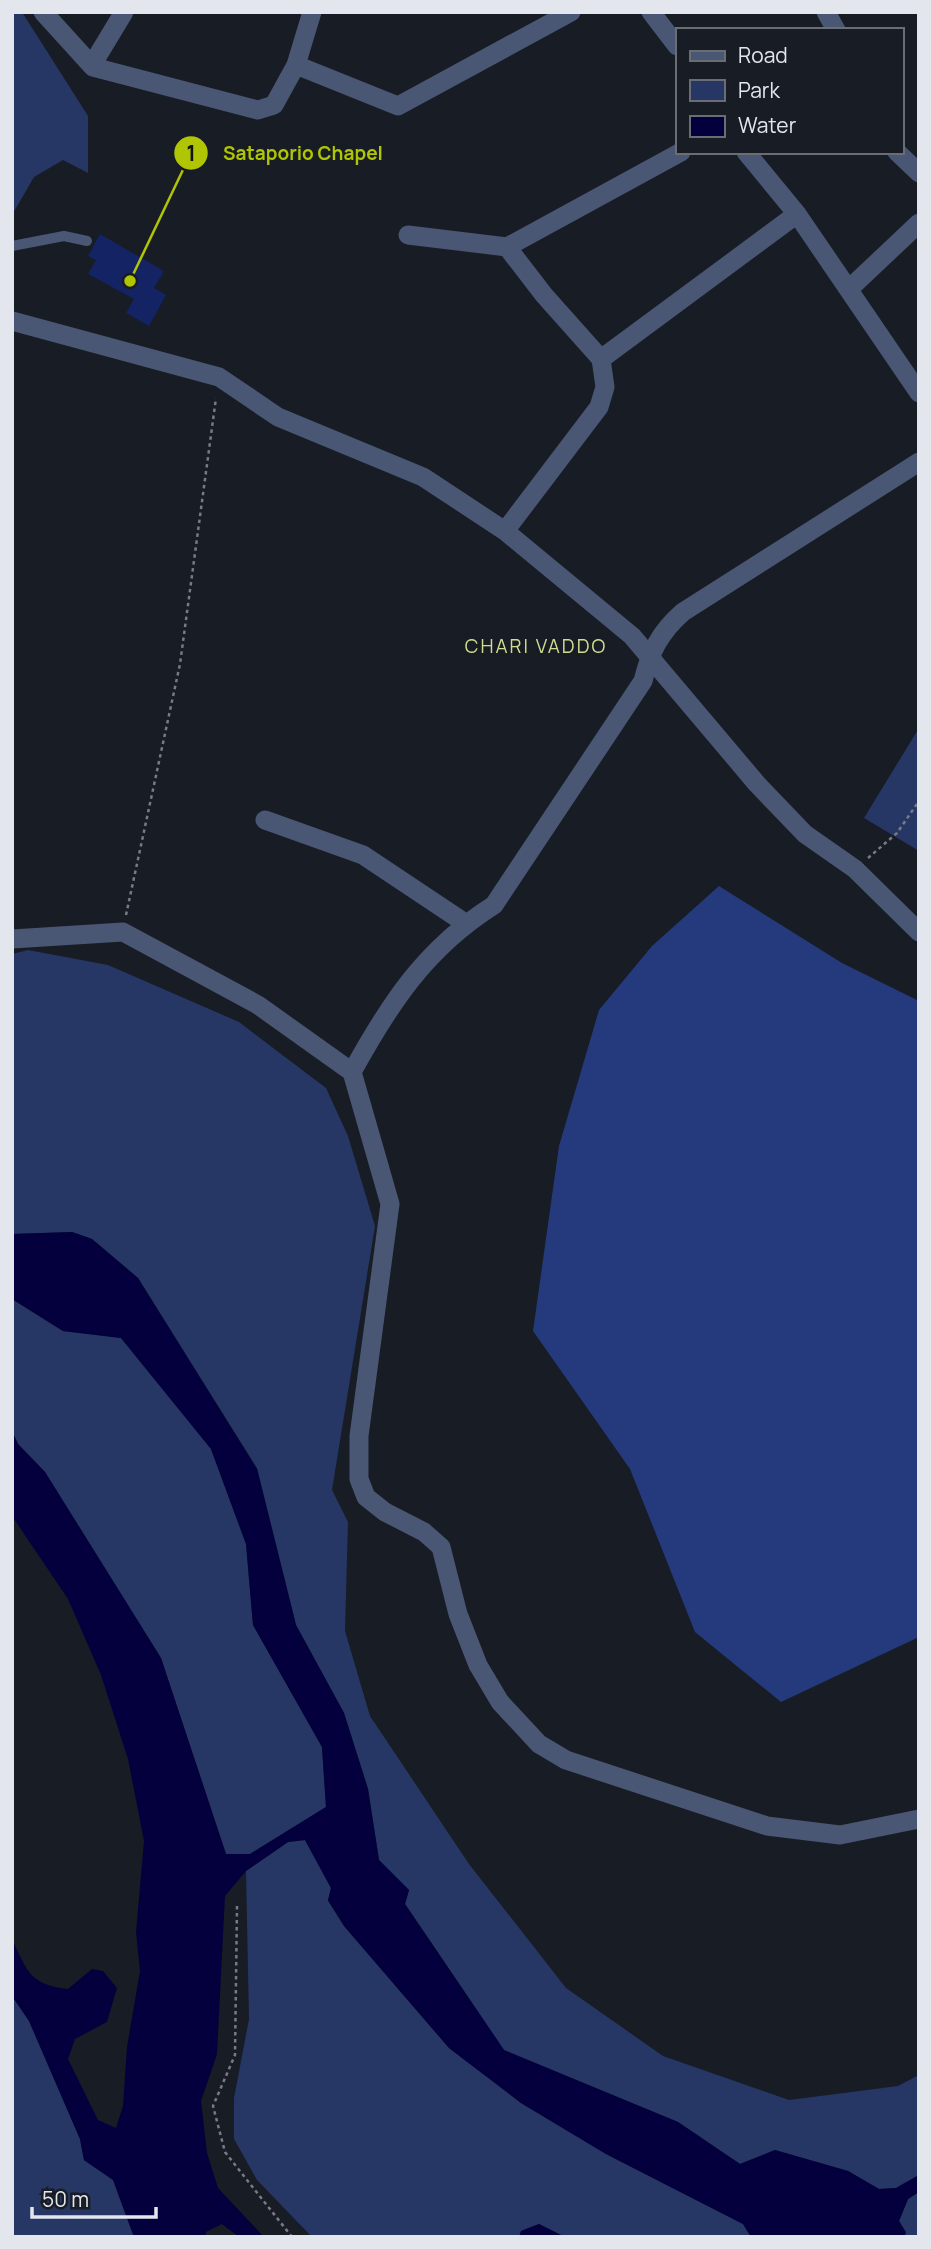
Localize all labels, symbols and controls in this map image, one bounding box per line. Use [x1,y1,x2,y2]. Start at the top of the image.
legend [676,28,903,154]
text: Road [738,41,788,69]
text: Park [738,76,780,104]
text: Water [738,111,797,139]
callout: Sataporio Chapel [174,133,397,173]
text: 1 [186,139,196,167]
text: Sataporio Chapel [223,140,383,166]
district label: CHARI VADDO [465,633,607,659]
scale bar [32,2176,156,2220]
text: 50 m [42,2185,89,2213]

